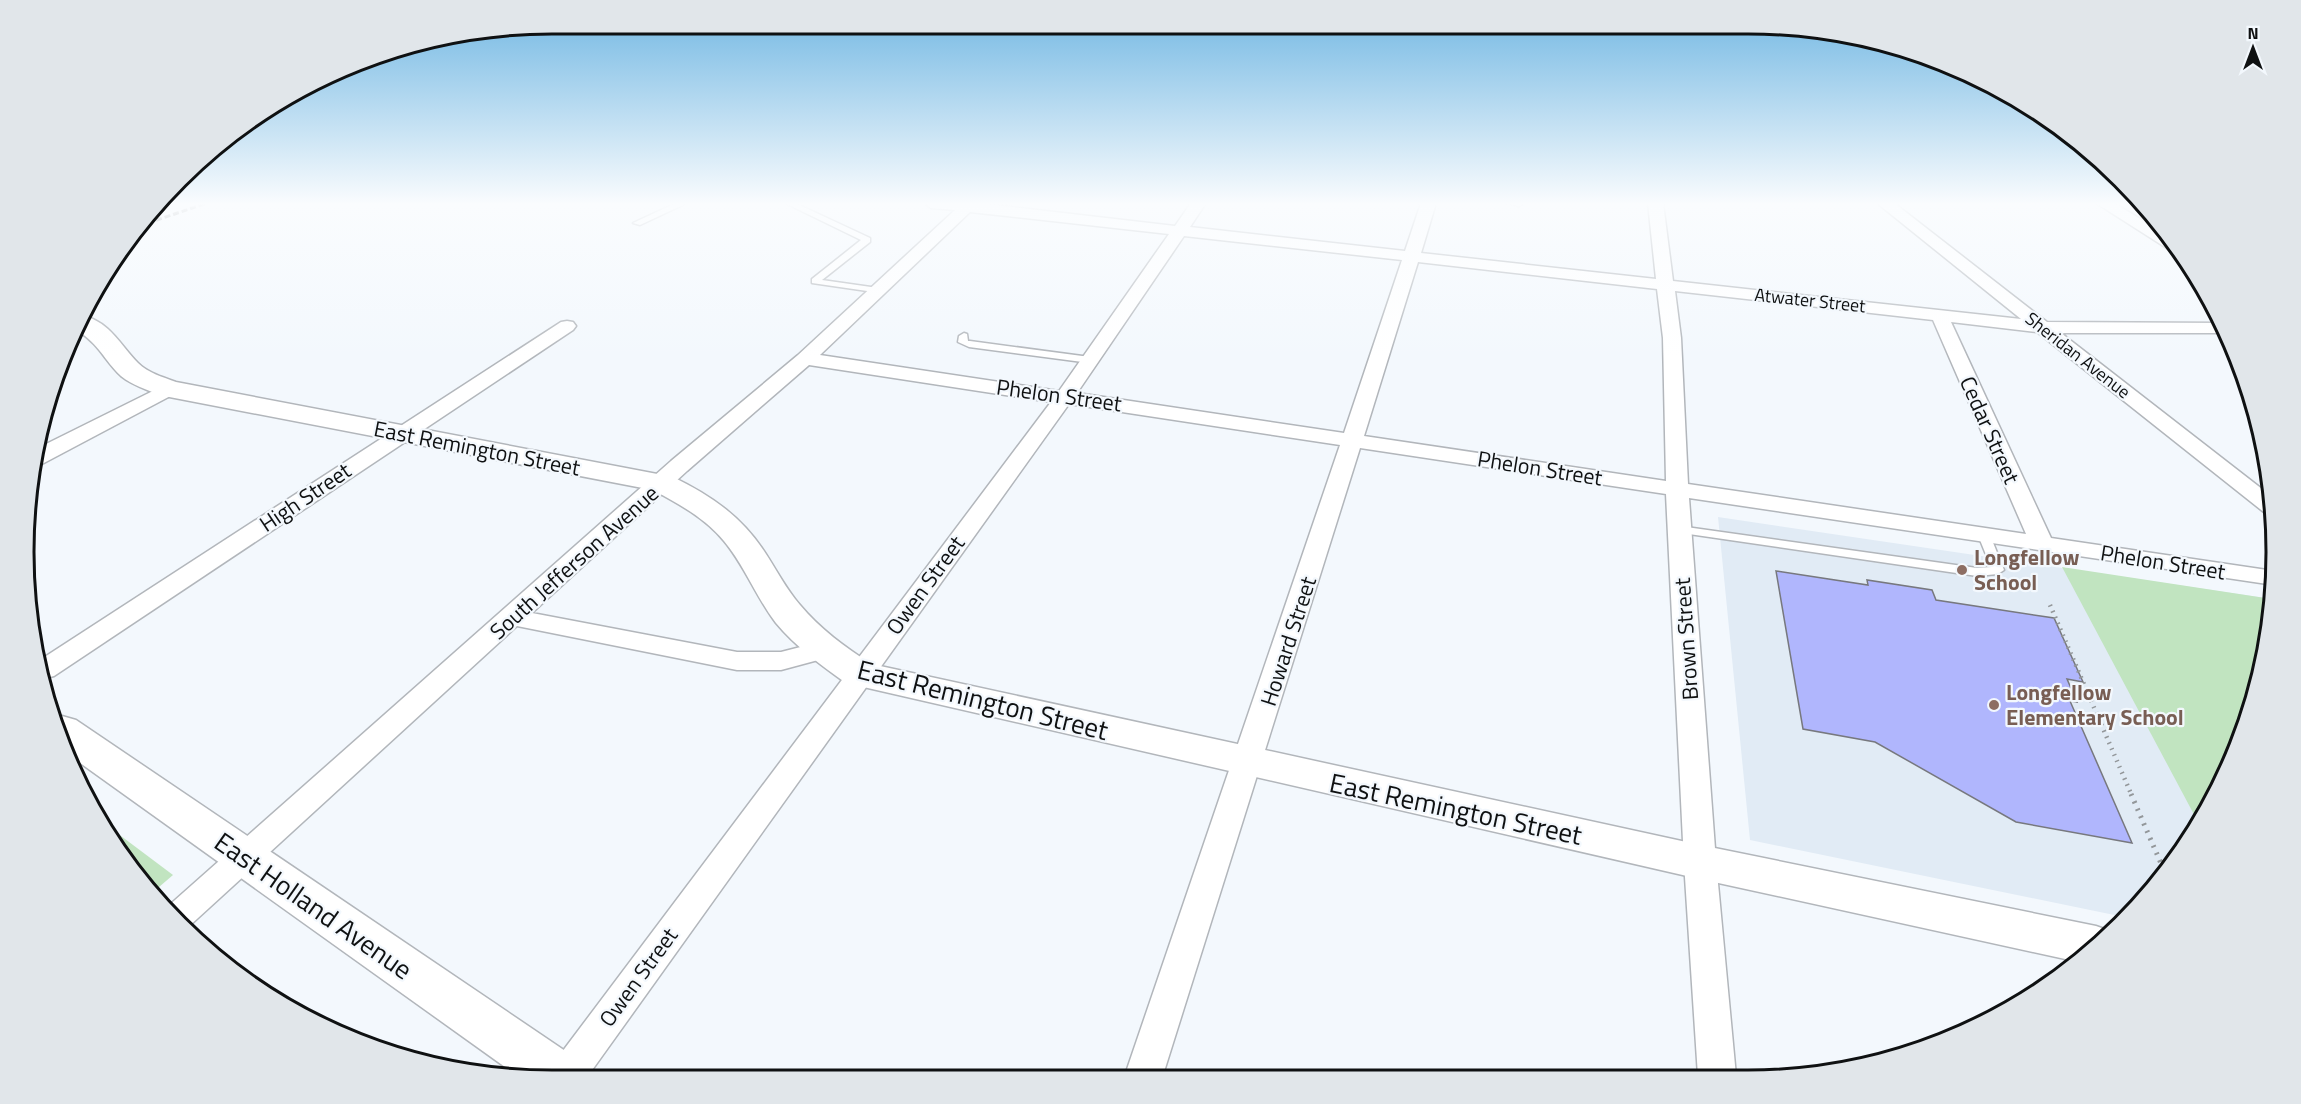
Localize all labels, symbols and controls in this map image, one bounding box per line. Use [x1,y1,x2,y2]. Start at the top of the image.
north arrow [2223,18,2283,78]
text: N [2247,21,2259,45]
street label: Atwater Street [1753,281,1867,319]
street label: Sheridan Avenue [2020,305,2136,405]
street label: Phelon Street [994,369,1124,421]
street label: Cedar Street [1951,371,2029,490]
street label: East Remington Street [371,411,583,485]
street label: Phelon Street [1475,441,1605,495]
street label: High Street [252,454,358,540]
street label: South Jefferson Avenue [482,477,666,647]
street label: Owen Street [877,528,973,642]
street label: Phelon Street [2098,535,2228,589]
place label: Longfellow School [1974,540,2080,599]
marker: Longfellow School [1955,563,1969,577]
street label: Howard Street [1251,572,1325,710]
street label: Brown Street [1665,576,1707,701]
street label: East Remington Street [853,648,1113,750]
place label: Longfellow Elementary School [2006,675,2184,734]
marker: Longfellow Elementary School [1987,698,2001,712]
street label: East Remington Street [1326,761,1587,855]
street label: East Holland Avenue [206,821,422,989]
street label: Owen Street [590,920,686,1034]

